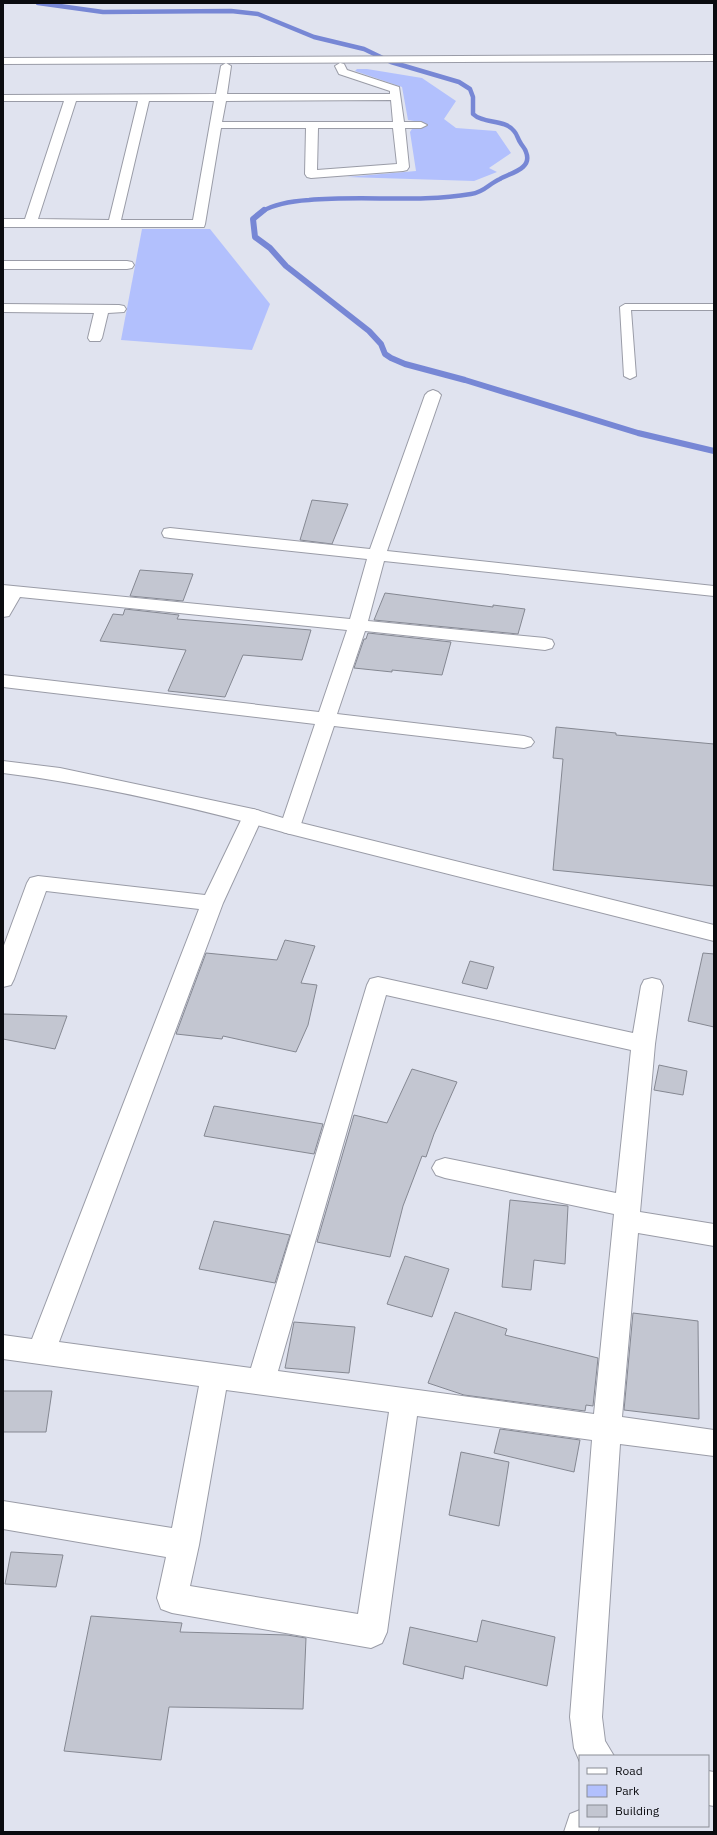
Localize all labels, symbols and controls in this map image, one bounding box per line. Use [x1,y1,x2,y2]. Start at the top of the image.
legend [579,1755,709,1827]
text: Road [615,1763,643,1778]
text: Park [615,1783,640,1798]
text: Building [615,1803,660,1818]

